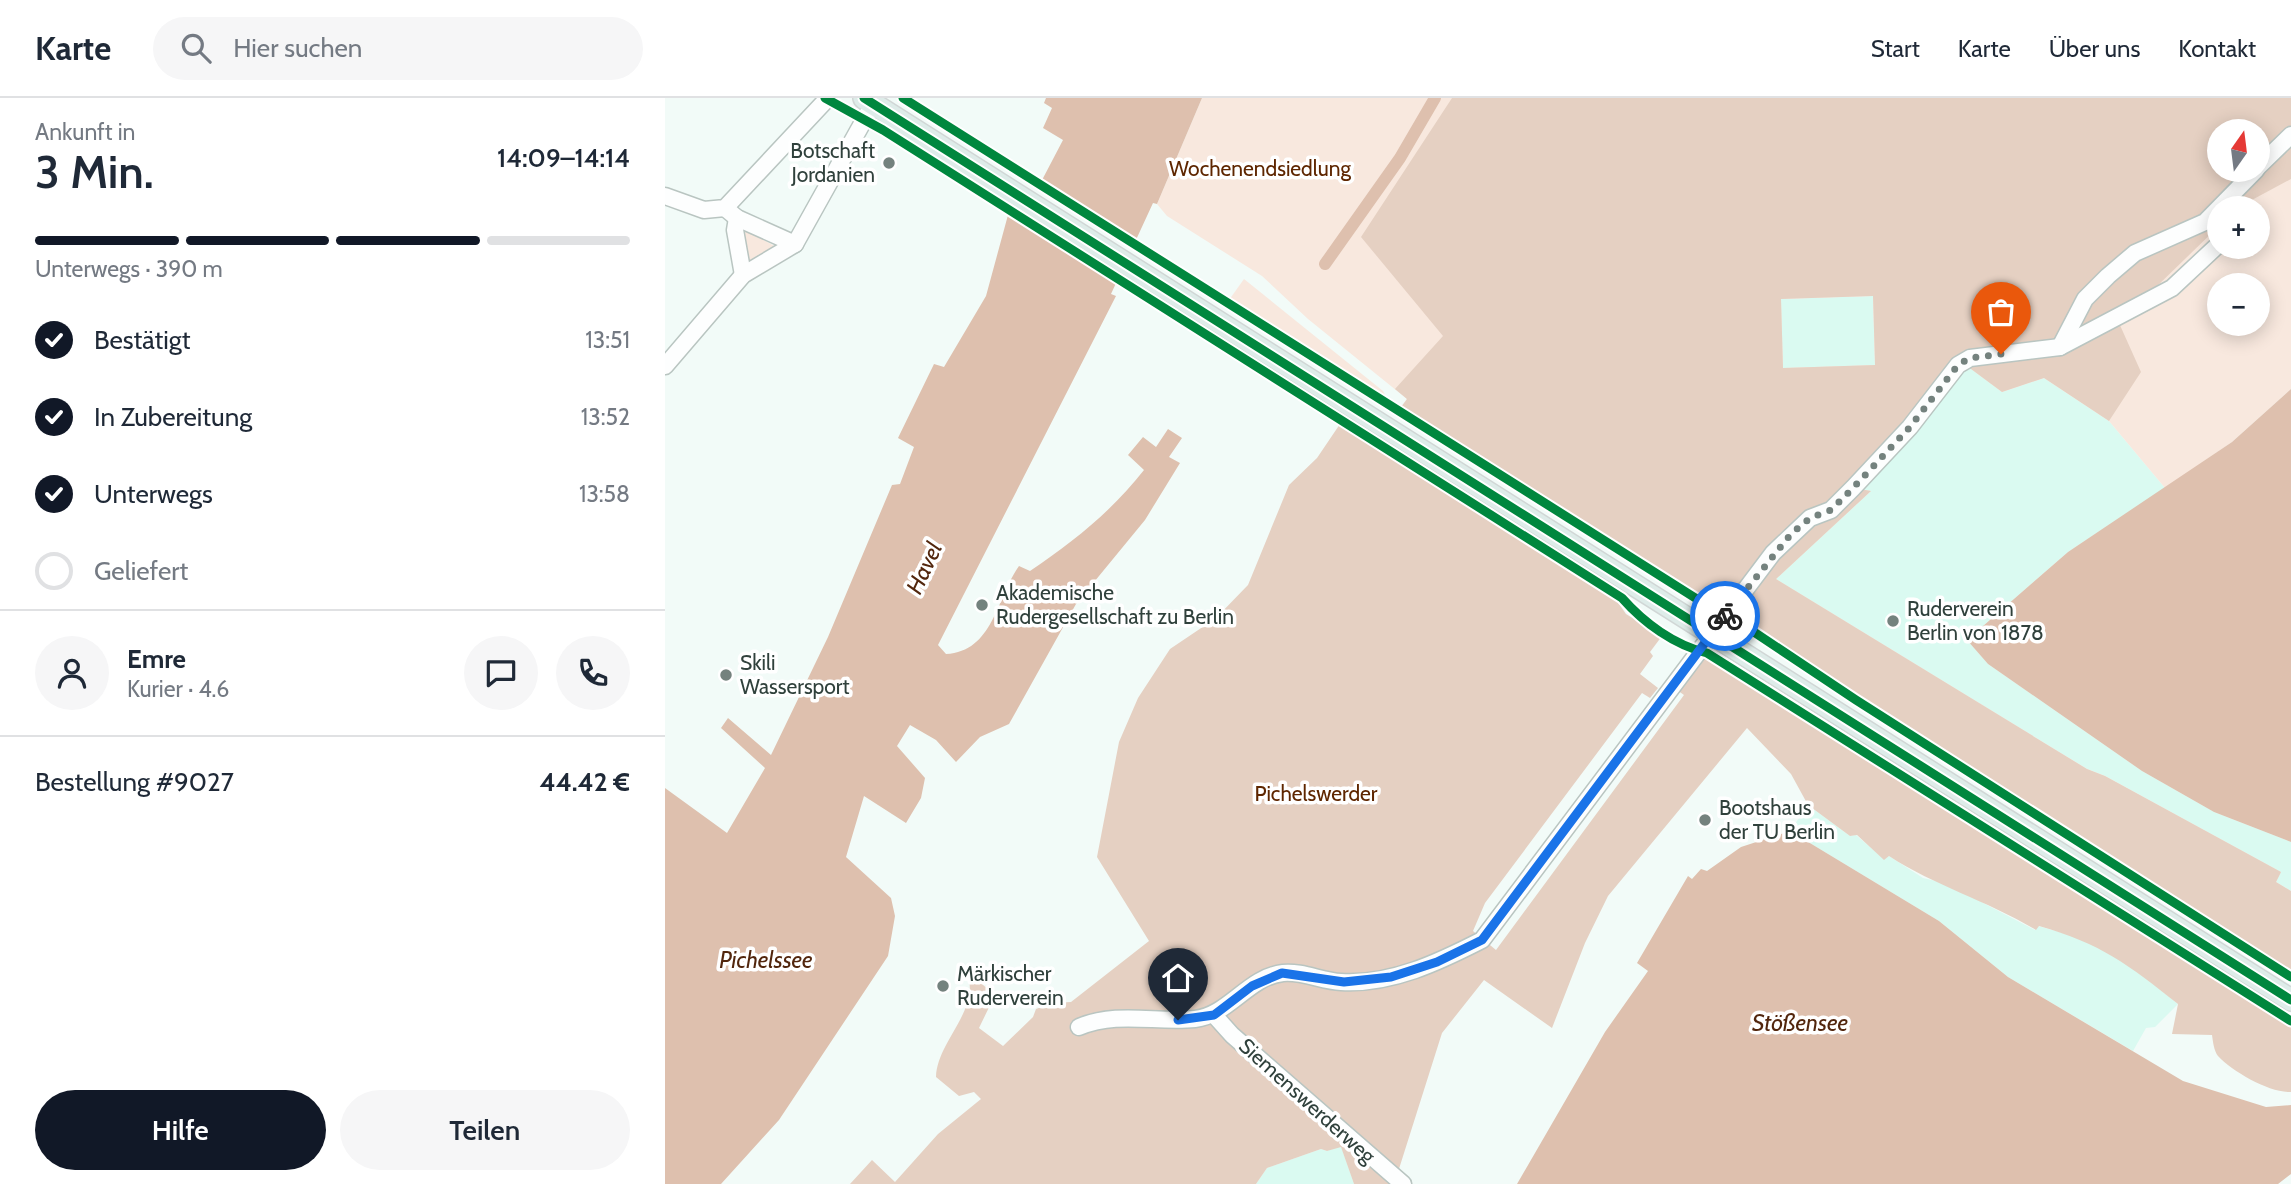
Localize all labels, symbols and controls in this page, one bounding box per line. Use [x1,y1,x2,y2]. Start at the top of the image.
search box [153,17,643,80]
text: Karte [35,28,111,68]
icon: search [177,29,215,67]
text: Hier suchen [233,32,362,64]
text: Start [1871,34,1920,63]
text: Karte [1958,34,2011,63]
text: Über uns [2049,34,2140,63]
text: Kontakt [2178,34,2256,63]
text: Ankunft in [35,118,135,146]
north arrow [2207,119,2270,182]
map controls [2207,119,2270,336]
place label: Botschaft Jordanien [790,138,875,187]
text: 14:09–14:14 [497,142,630,174]
text: 3 Min. [35,144,154,200]
marker: Botschaft Jordanien [881,155,897,171]
park label: Wochenendsiedlung [1169,156,1351,181]
button: + [2207,196,2270,259]
text: Unterwegs · 390 m [35,255,223,283]
button: − [2207,273,2270,336]
pin [1971,282,2031,354]
icon: bag [1982,293,2020,331]
icon: check [35,321,73,359]
text: Bestätigt [94,324,191,356]
text: 13:51 [585,326,630,354]
icon: check [35,398,73,436]
text: In Zubereitung [94,401,252,433]
text: 13:52 [581,403,630,431]
icon: check [35,475,73,513]
text: Unterwegs [94,478,213,510]
text: 13:58 [579,480,630,508]
water label: Havel [900,537,948,598]
text: Geliefert [94,555,188,587]
place label: Akademische Rudergesellschaft zu Berlin [996,580,1234,629]
courier [1690,581,1760,651]
place label: Ruderverein Berlin von 1878 [1907,596,2044,645]
marker: Akademische Rudergesellschaft zu Berlin [974,597,990,613]
icon: bike [1706,597,1744,635]
marker: Ruderverein Berlin von 1878 [1885,613,1901,629]
button: person [35,636,109,710]
button: chat [464,636,538,710]
button: phone [556,636,630,710]
text: Emre [127,643,186,675]
place label: Skili Wassersport [740,650,850,699]
marker: Skili Wassersport [718,667,734,683]
text: Kurier · 4.6 [127,675,229,703]
text: Bestellung #9027 [35,766,234,798]
text: 44.42 € [540,766,630,798]
park label: Pichelswerder [1255,781,1378,806]
place label: Bootshaus der TU Berlin [1719,795,1835,844]
marker: Bootshaus der TU Berlin [1697,812,1713,828]
water label: Pichelssee [719,946,813,974]
pin [1148,948,1208,1020]
icon: home [1159,959,1197,997]
place label: Märkischer Ruderverein [957,961,1064,1010]
marker: Märkischer Ruderverein [935,978,951,994]
water label: Stößensee [1752,1009,1848,1037]
street label: Siemenswerderweg [1234,1033,1381,1169]
button: Hilfe [35,1090,326,1170]
button: Teilen [340,1090,630,1170]

